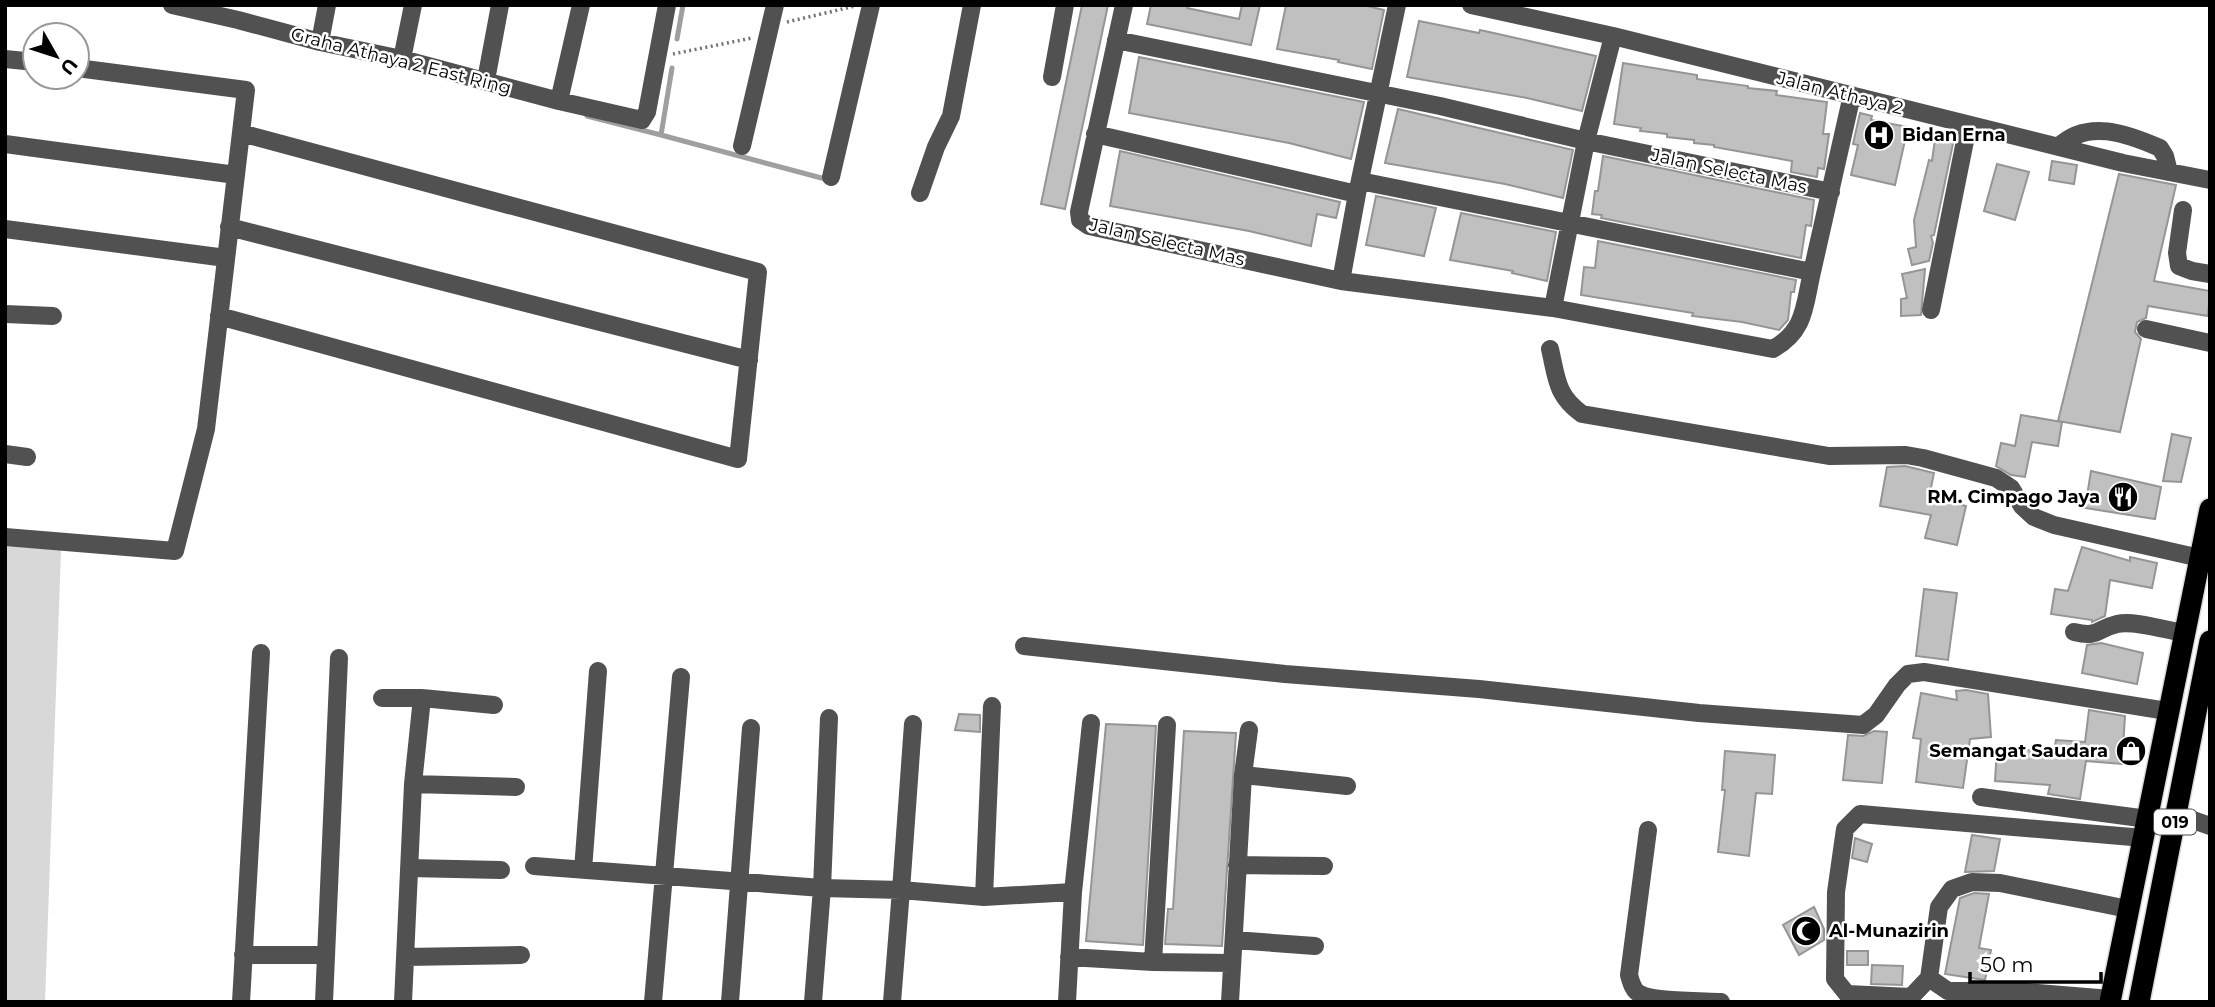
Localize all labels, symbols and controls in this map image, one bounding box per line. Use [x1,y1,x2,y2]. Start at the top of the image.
north arrow [21,21,91,91]
street label: Graha Athaya 2 East Ring [288,23,514,99]
text: U [55,53,82,79]
street label: Jalan Athaya 2 [1774,66,1905,119]
hospital icon: Bidan Erna [1862,118,1896,152]
place label: Bidan Erna [1902,124,2006,146]
street label: Jalan Selecta Mas [1648,144,1809,198]
street label: Jalan Selecta Mas [1086,213,1247,271]
restaurant icon: RM. Cimpago Jaya [2106,480,2140,514]
place label: RM. Cimpago Jaya [1927,486,2100,508]
shop icon: Semangat Saudara [2114,734,2148,768]
place label: Semangat Saudara [1929,740,2108,762]
road number: 019 [2154,810,2196,834]
mosque icon: Al-Munazirin [1789,914,1823,948]
place label: Al-Munazirin [1828,920,1949,942]
scale bar [1970,940,2101,984]
text: 50 m [1980,952,2034,977]

